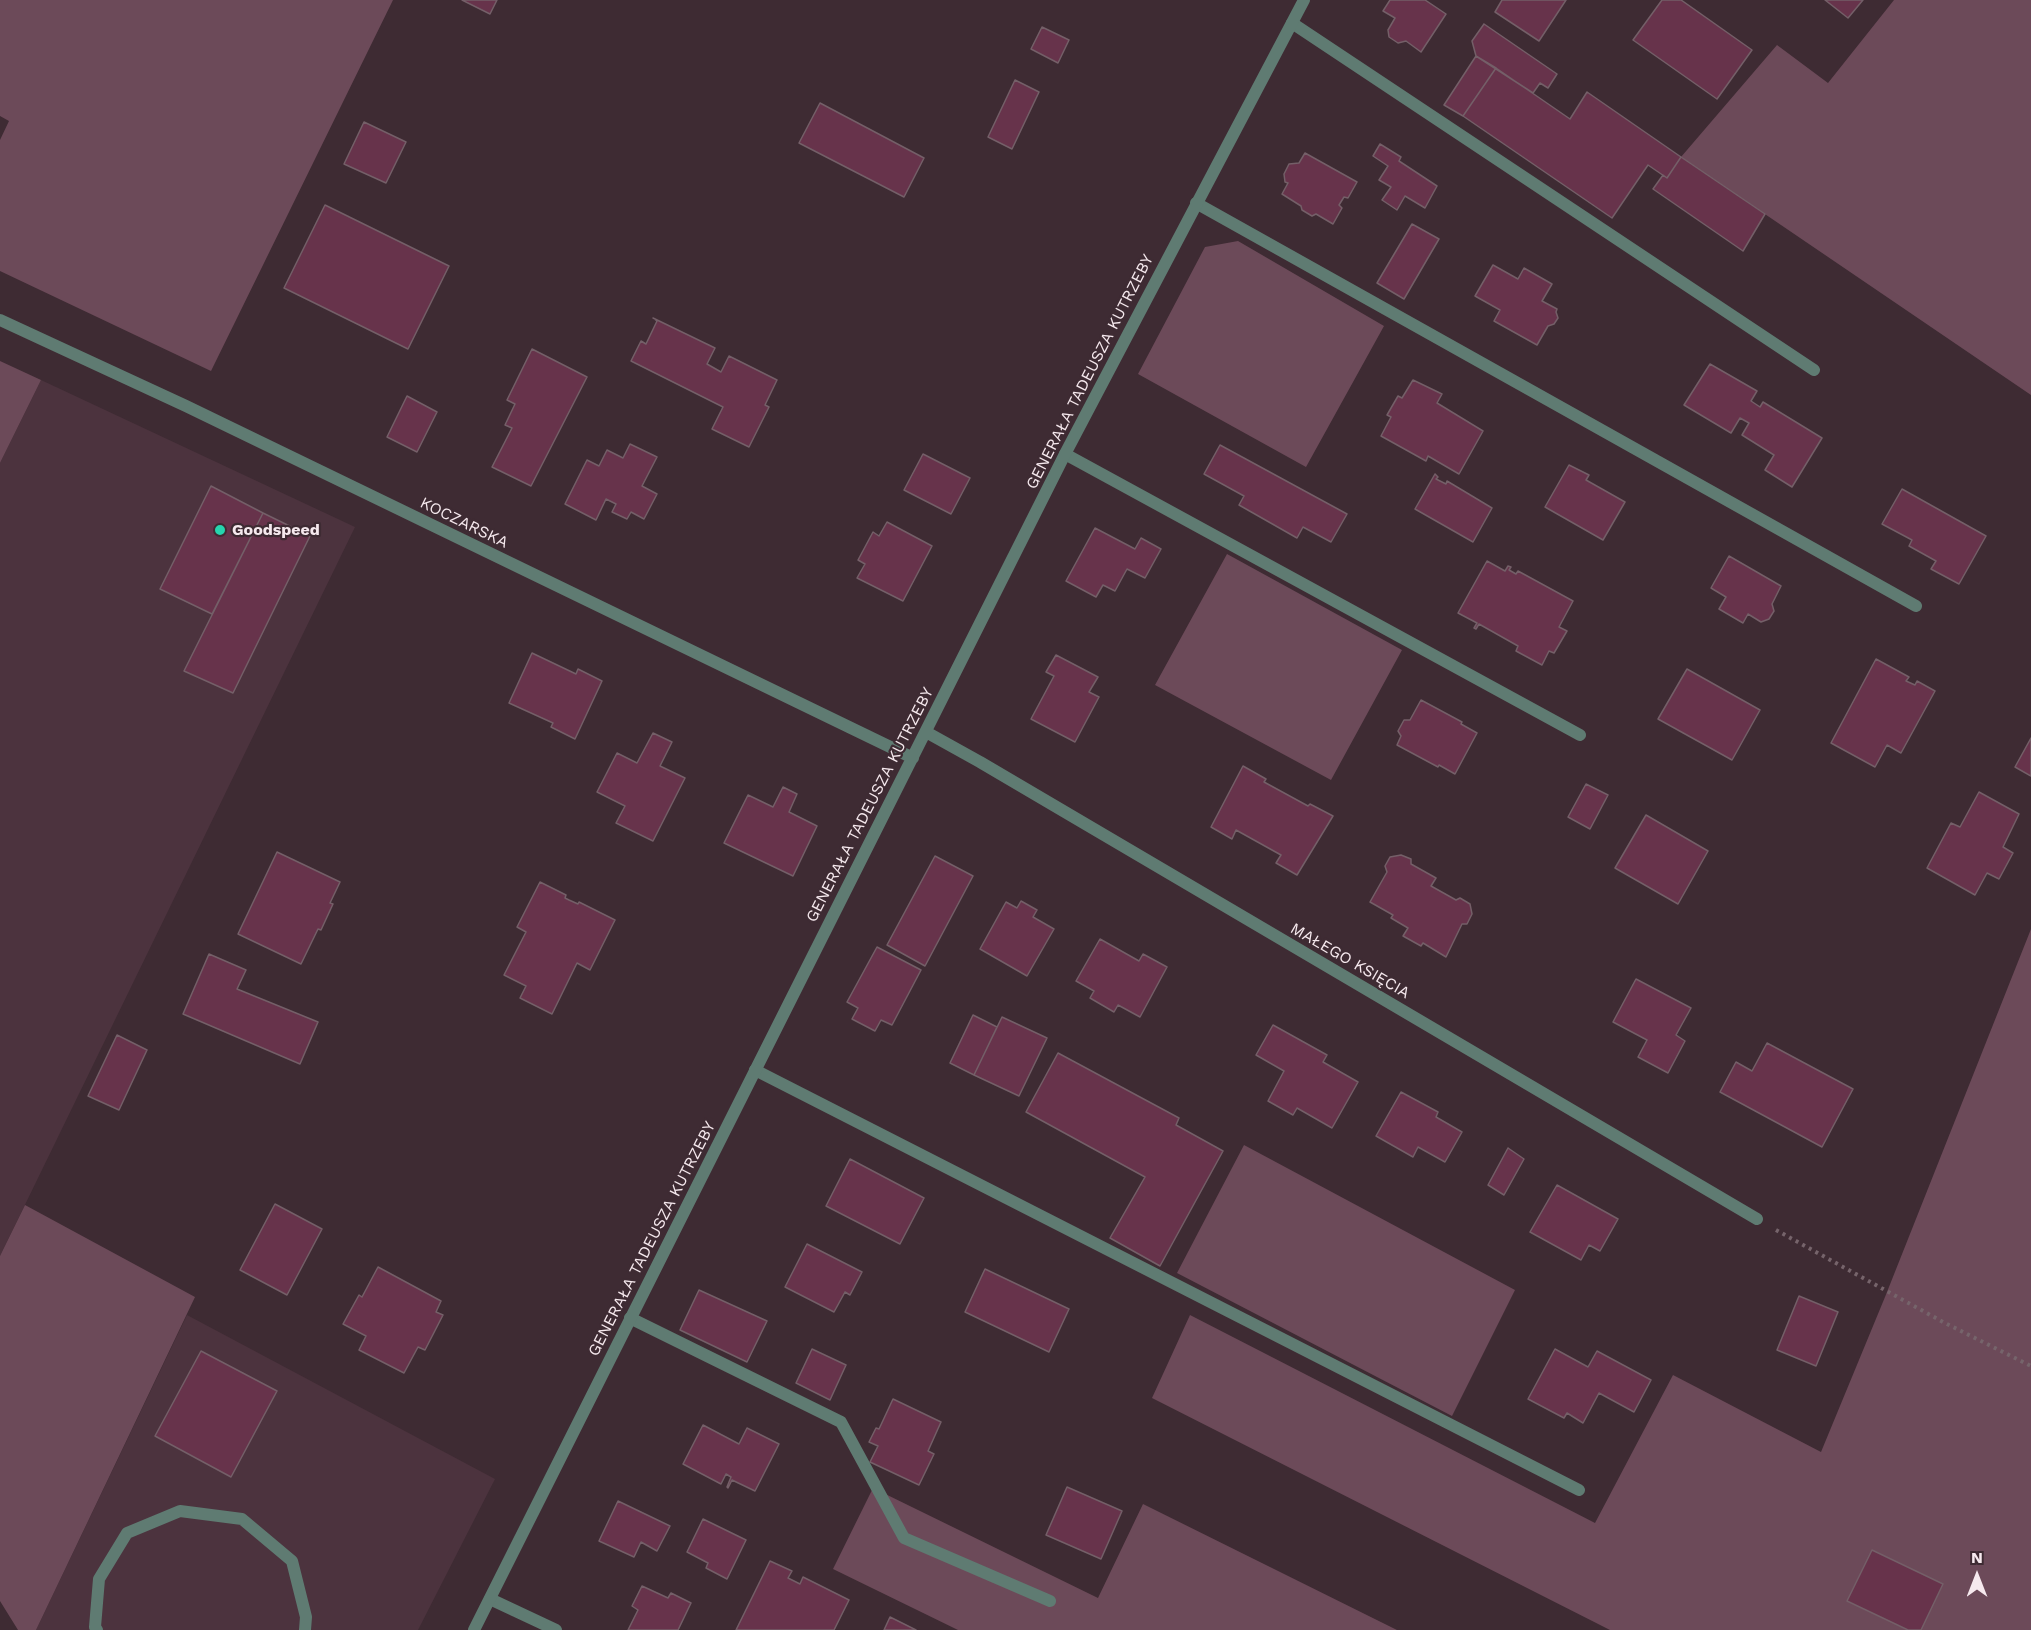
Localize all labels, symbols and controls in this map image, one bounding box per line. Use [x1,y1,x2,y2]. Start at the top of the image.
street label: GENERAŁA TADEUSZA KUTRZEBY [1022,251,1158,493]
street label: KOCZARSKA [417,493,511,553]
place label: Goodspeed [232,520,320,540]
marker: Goodspeed [213,523,227,537]
street label: GENERAŁA TADEUSZA KUTRZEBY [802,684,938,926]
street label: MAŁEGO KSIĘCIA [1287,919,1413,1003]
street label: GENERAŁA TADEUSZA KUTRZEBY [584,1118,720,1360]
north arrow [1947,1546,2007,1606]
text: N [1971,1548,1983,1567]

